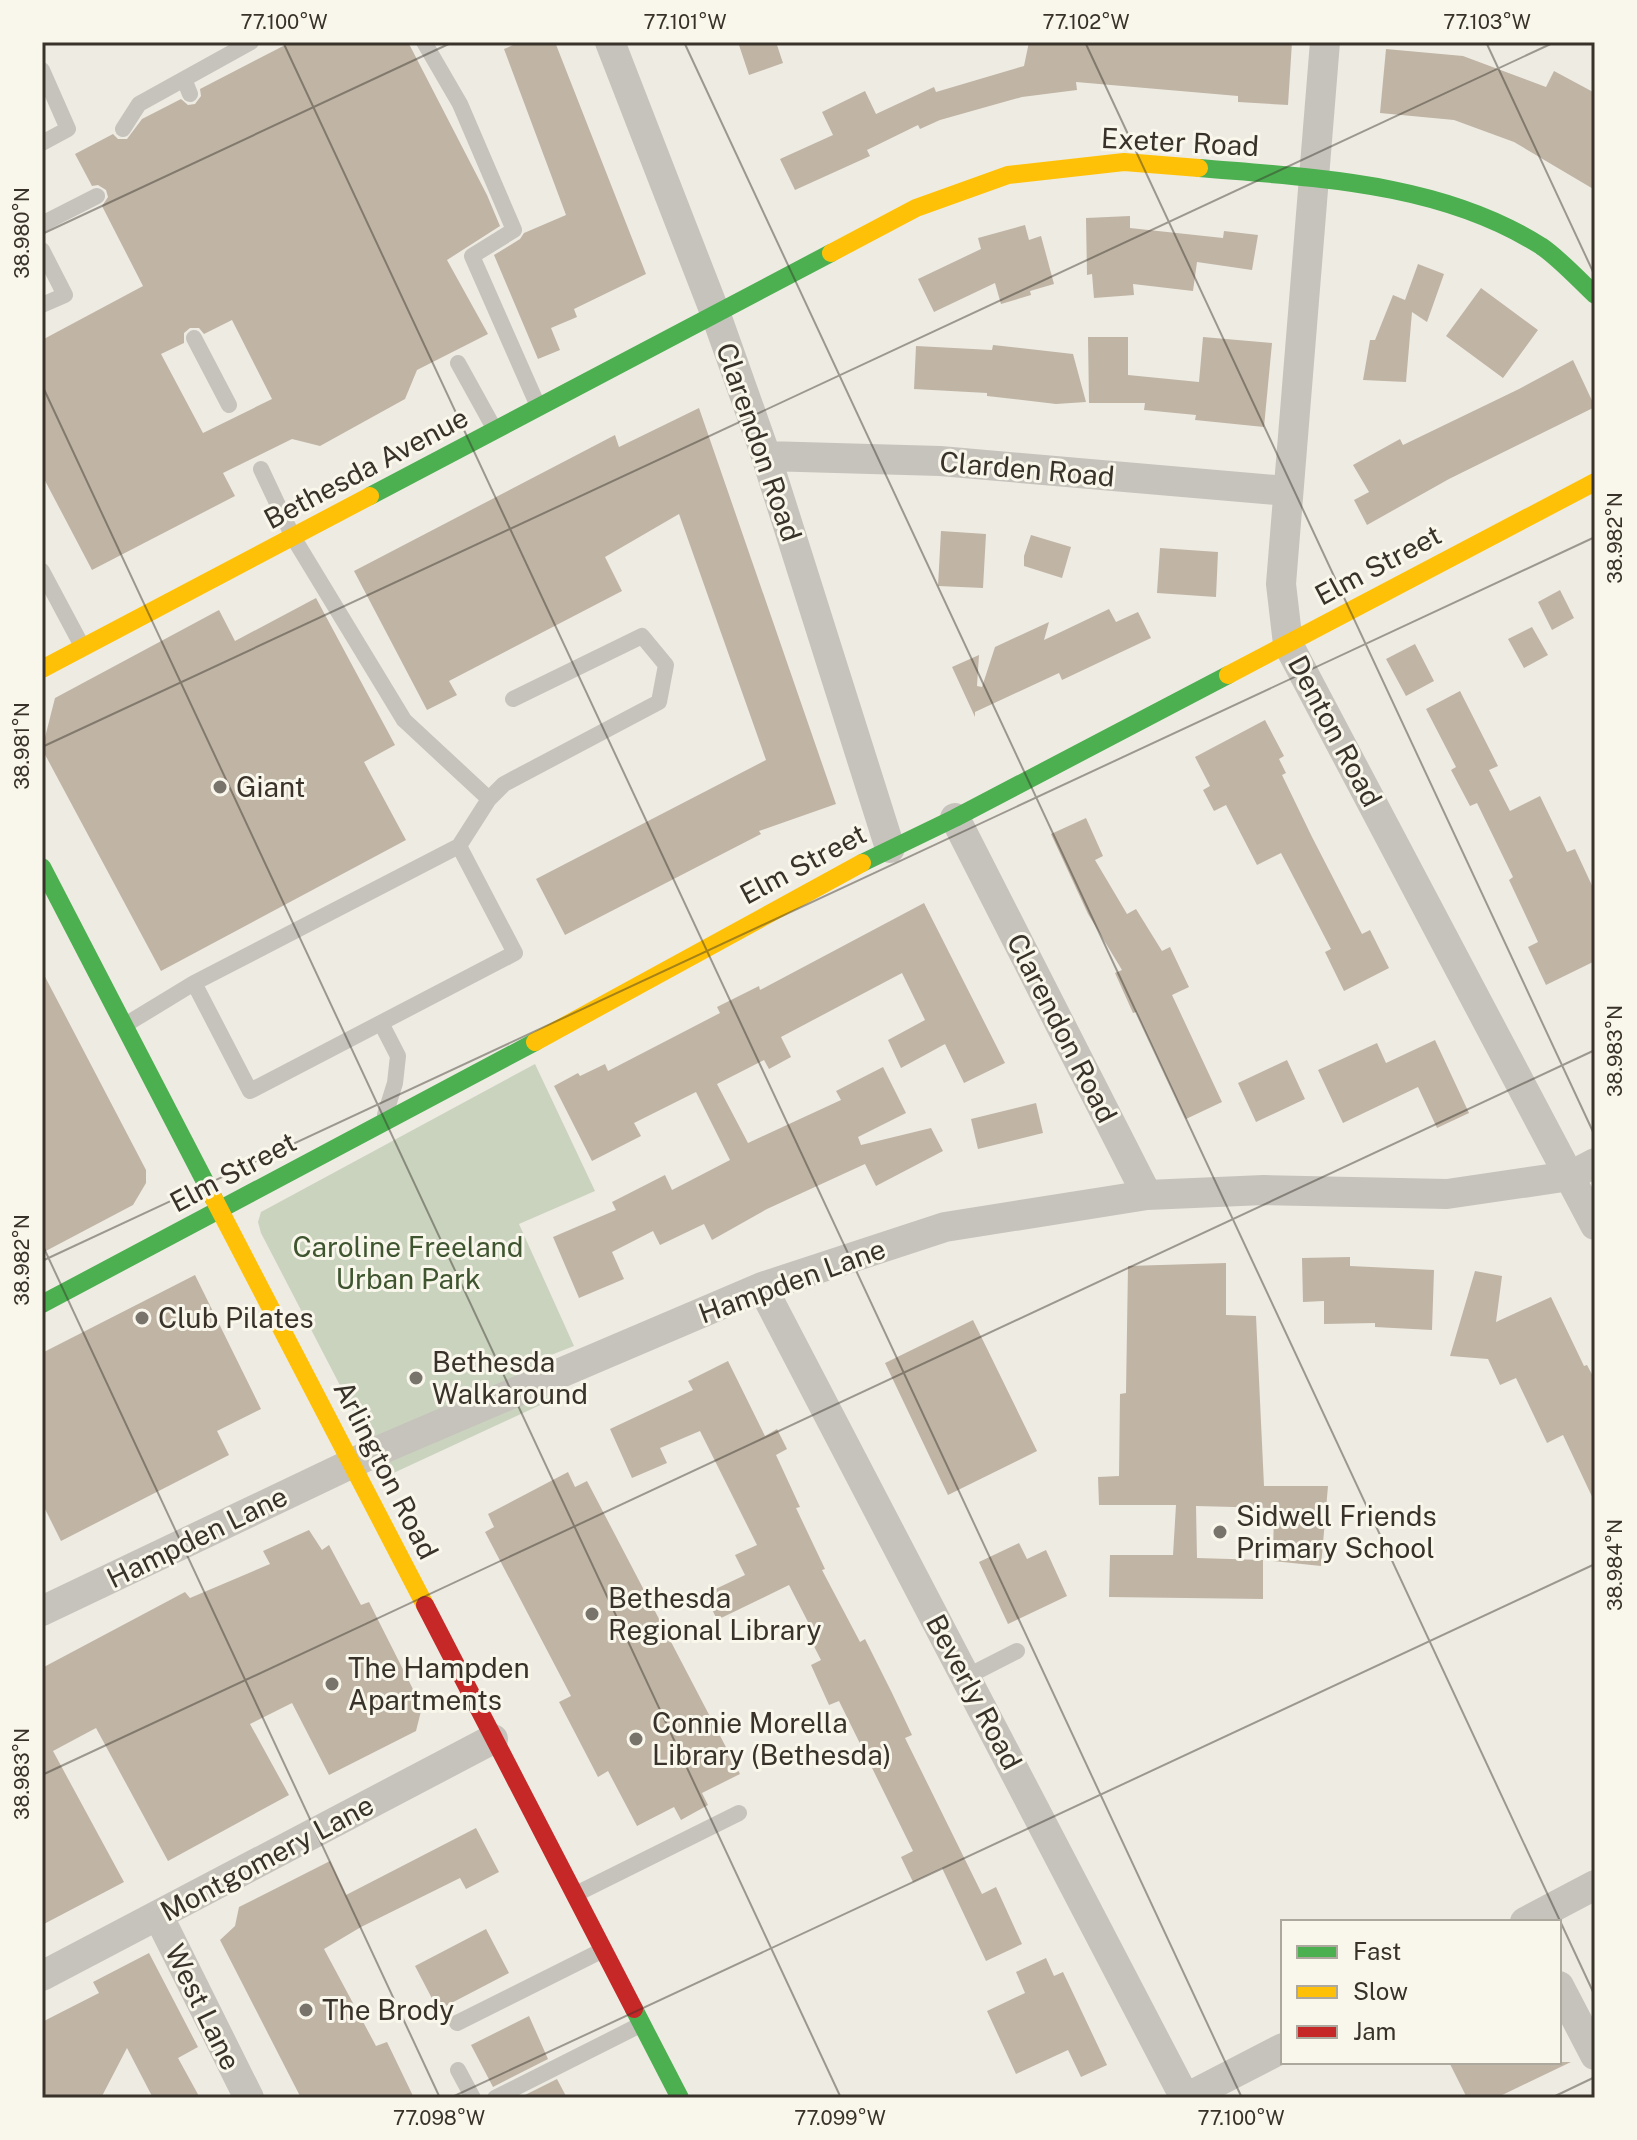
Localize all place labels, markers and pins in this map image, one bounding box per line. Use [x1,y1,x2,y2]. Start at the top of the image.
place label: Giant [236,770,305,803]
marker: Giant [211,778,229,796]
place label: Club Pilates [158,1301,314,1334]
marker: Club Pilates [133,1309,151,1327]
place label: Bethesda Walkaround [432,1345,588,1410]
marker: Bethesda Walkaround [407,1369,425,1387]
place label: Sidwell Friends Primary School [1236,1499,1437,1564]
marker: Sidwell Friends Primary School [1211,1523,1229,1541]
place label: Bethesda Regional Library [608,1581,822,1646]
marker: Bethesda Regional Library [583,1605,601,1623]
place label: The Hampden Apartments [348,1651,530,1716]
marker: The Hampden Apartments [323,1675,341,1693]
place label: Connie Morella Library (Bethesda) [652,1706,891,1771]
marker: Connie Morella Library (Bethesda) [627,1730,645,1748]
place label: The Brody [322,1993,454,2026]
marker: The Brody [297,2001,315,2019]

